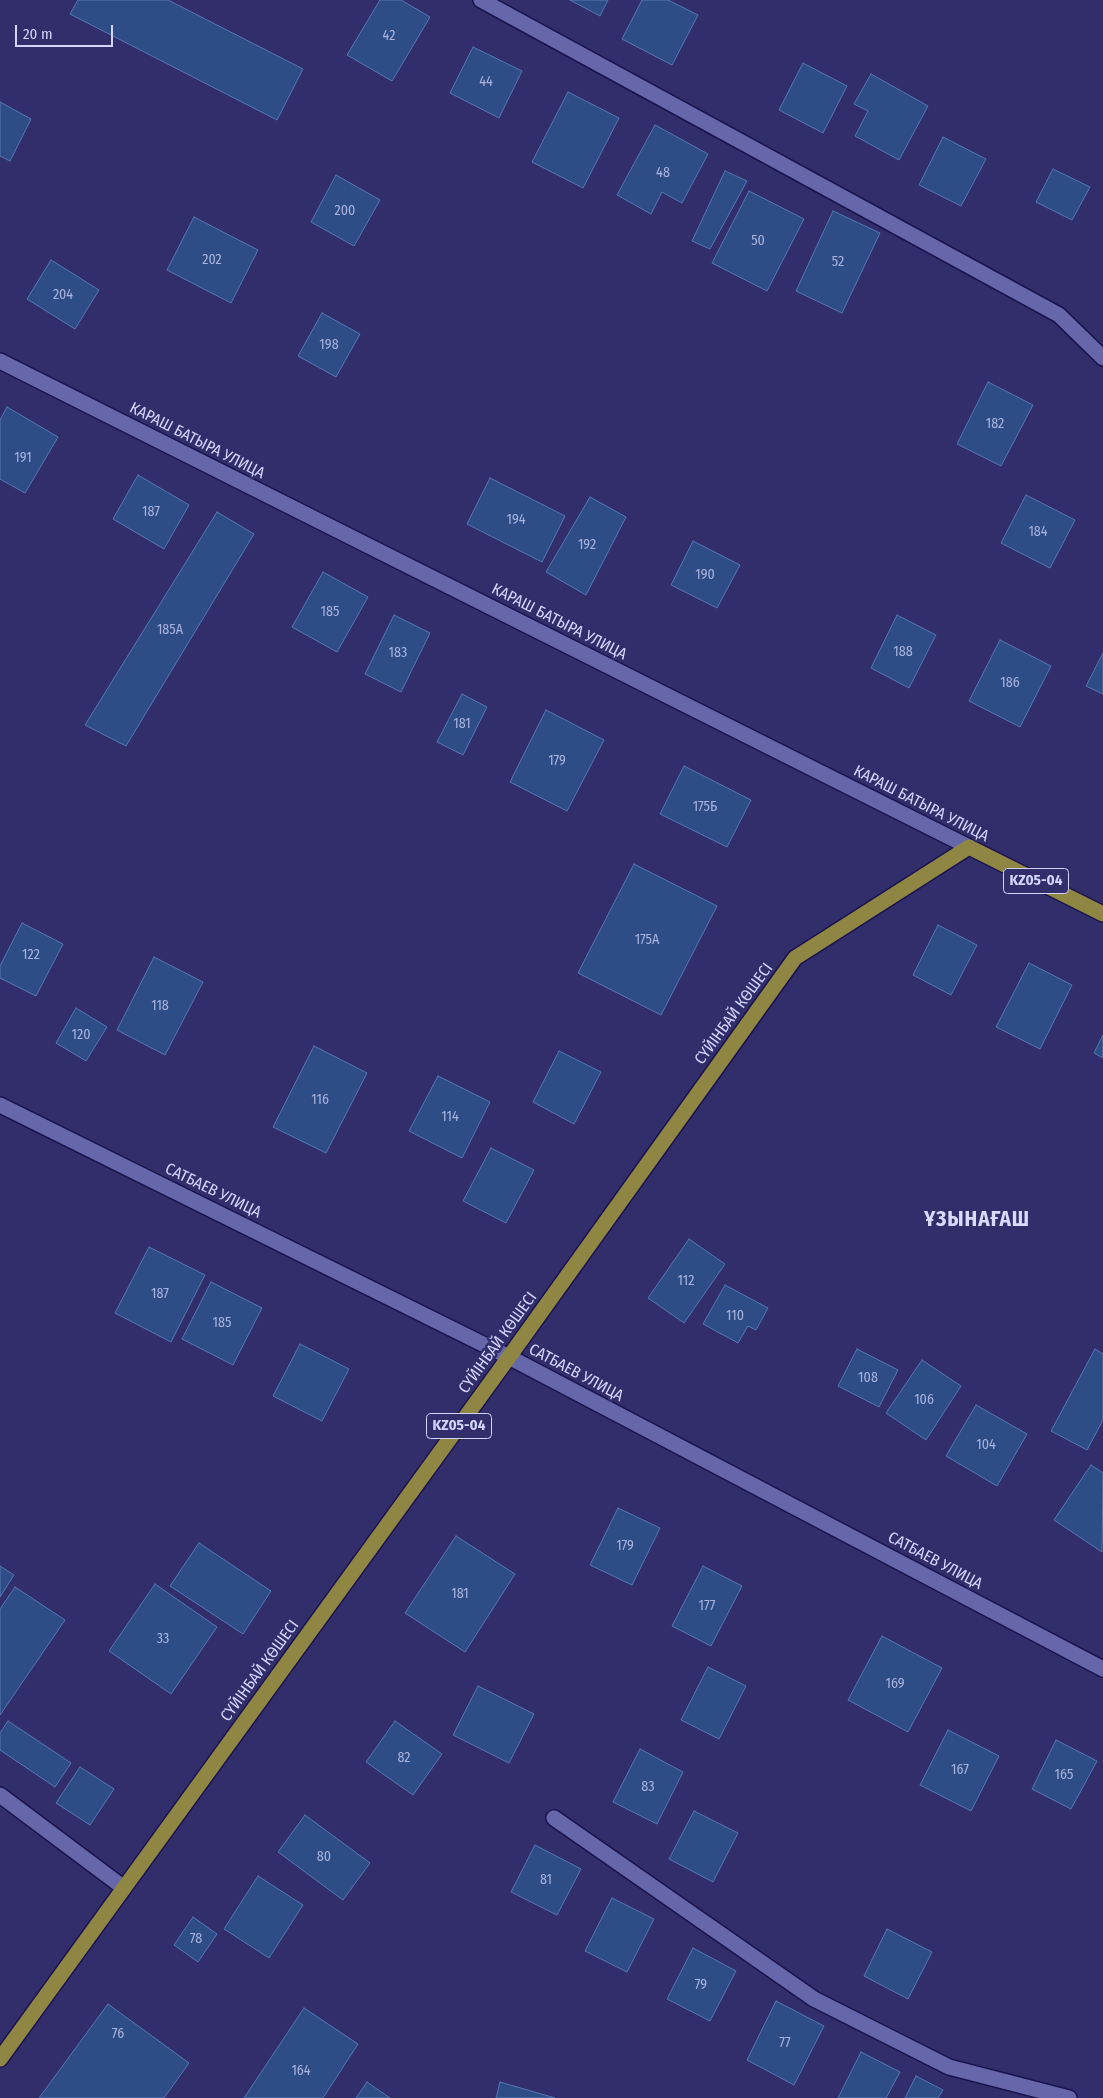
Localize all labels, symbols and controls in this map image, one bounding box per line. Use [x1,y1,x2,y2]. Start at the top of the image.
scale bar [18,15,115,47]
text: 20 m [23,25,53,43]
house number: 42 [383,28,395,44]
house number: 44 [479,74,493,90]
house number: 48 [656,165,670,181]
house number: 200 [335,203,355,219]
house number: 50 [751,233,765,249]
house number: 202 [202,252,222,268]
house number: 52 [832,254,844,270]
house number: 204 [53,287,73,303]
house number: 198 [319,337,339,353]
street label: КАРАШ БАТЫРА УЛИЦА [126,399,268,483]
house number: 182 [986,416,1004,432]
house number: 191 [14,450,32,466]
house number: 187 [142,504,160,520]
house number: 194 [507,512,525,528]
house number: 184 [1028,524,1048,540]
house number: 192 [578,537,596,553]
house number: 190 [695,567,715,583]
street label: КАРАШ БАТЫРА УЛИЦА [488,580,630,664]
house number: 185 [321,604,339,620]
house number: 185А [157,622,183,638]
house number: 188 [893,644,913,660]
house number: 183 [389,645,407,661]
house number: 186 [1000,675,1020,691]
house number: 181 [453,716,471,732]
house number: 179 [548,753,566,769]
street label: КАРАШ БАТЫРА УЛИЦА [850,762,992,846]
house number: 175Б [693,799,717,815]
road number: KZ05-04 [1004,868,1068,894]
house number: 175А [635,932,659,948]
house number: 122 [22,947,40,963]
street label: СҮЙІНБАЙ КӨШЕСІ [691,960,777,1068]
house number: 118 [151,998,169,1014]
house number: 120 [72,1027,90,1043]
house number: 116 [311,1092,329,1108]
house number: 114 [441,1109,459,1125]
street label: САТБАЕВ УЛИЦА [162,1159,264,1223]
district label: ҰЗЫНАҒАШ [923,1207,1031,1233]
house number: 112 [678,1273,694,1289]
house number: 187 [151,1286,169,1302]
street label: СҮЙІНБАЙ КӨШЕСІ [455,1289,541,1397]
house number: 110 [726,1308,744,1324]
house number: 185 [213,1315,231,1331]
street label: САТБАЕВ УЛИЦА [525,1340,627,1406]
house number: 108 [858,1370,878,1386]
house number: 106 [914,1392,934,1408]
road number: KZ05-04 [426,1414,492,1438]
house number: 104 [976,1437,996,1453]
street label: САТБАЕВ УЛИЦА [884,1528,986,1594]
house number: 179 [616,1538,634,1554]
house number: 181 [451,1586,469,1602]
house number: 177 [699,1598,715,1614]
street label: СҮЙІНБАЙ КӨШЕСІ [217,1617,303,1725]
house number: 33 [157,1631,169,1647]
house number: 169 [885,1676,905,1692]
house number: 82 [397,1750,411,1766]
house number: 167 [951,1762,969,1778]
house number: 165 [1055,1767,1073,1783]
house number: 83 [641,1779,655,1795]
house number: 80 [317,1849,331,1865]
house number: 81 [540,1872,552,1888]
house number: 78 [190,1931,202,1947]
house number: 79 [695,1977,707,1993]
house number: 76 [112,2026,124,2042]
house number: 77 [779,2035,791,2051]
house number: 164 [291,2063,311,2079]

